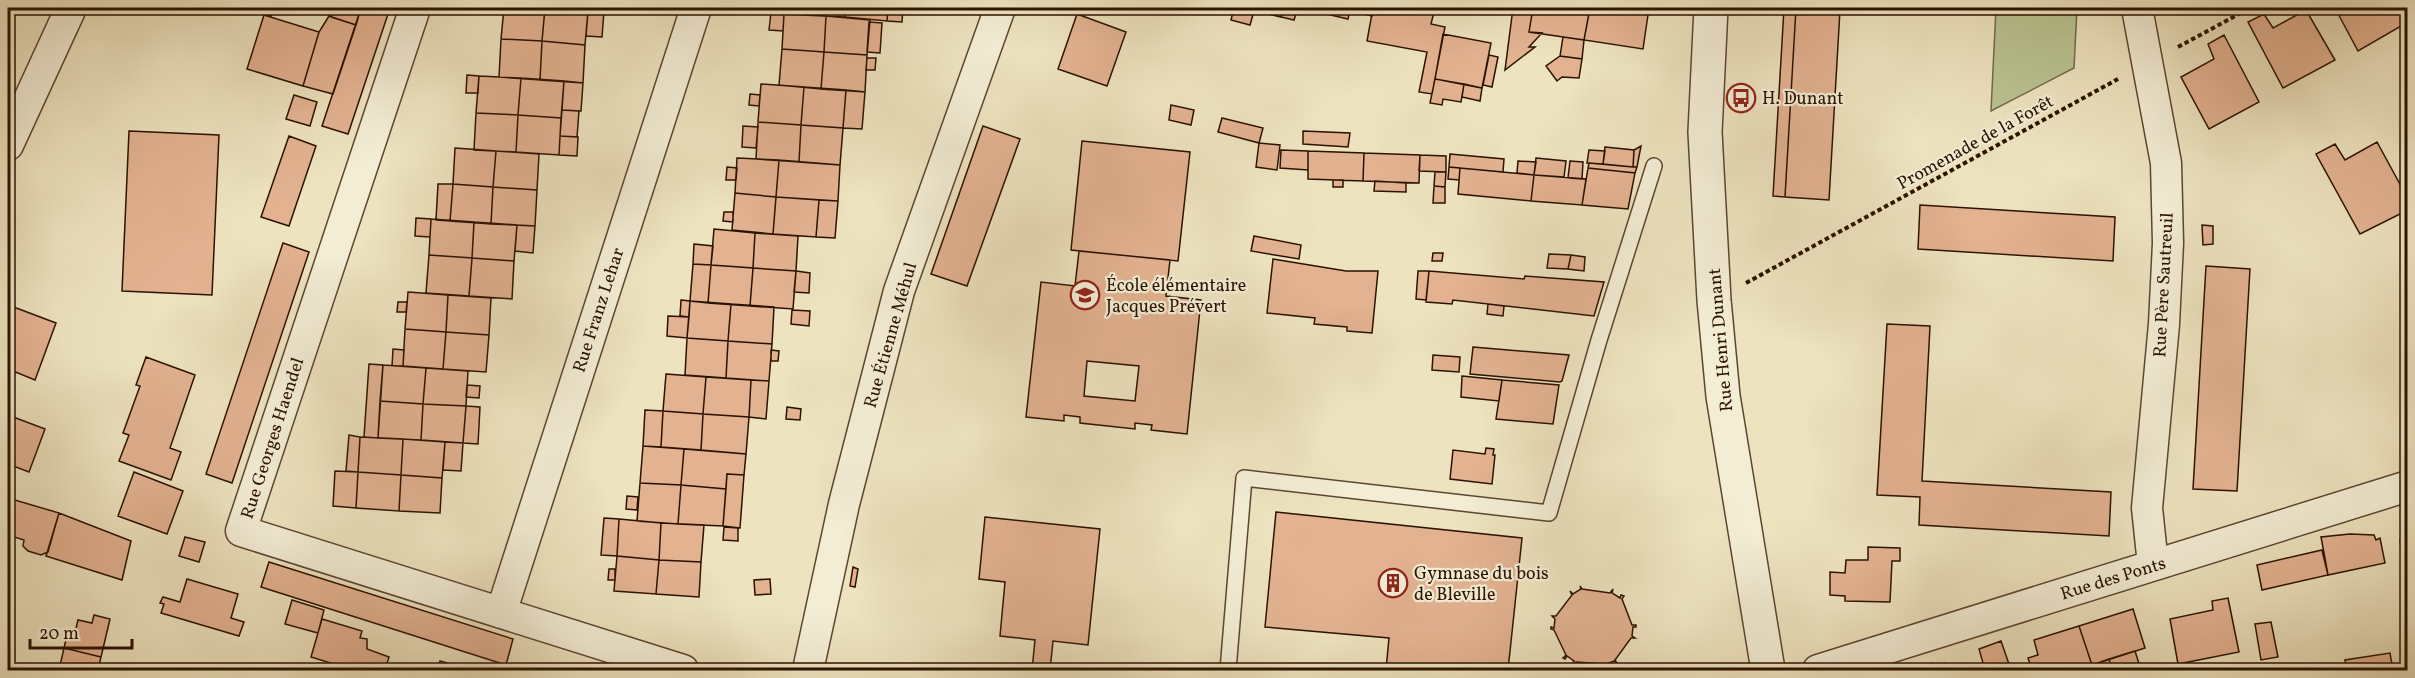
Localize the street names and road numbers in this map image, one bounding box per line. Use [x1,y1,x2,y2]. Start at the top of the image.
street label: Promenade de la Forêt [1893,90,2059,197]
street label: Rue Père Sautreuil [2148,212,2181,358]
street label: Rue Franz Lehar [567,244,632,376]
street label: Rue Étienne Méhul [859,260,924,411]
street label: Rue Henri Dunant [1703,267,1740,413]
street label: Rue Georges Haendel [236,355,311,522]
street label: Rue des Ponts [2058,552,2169,607]

